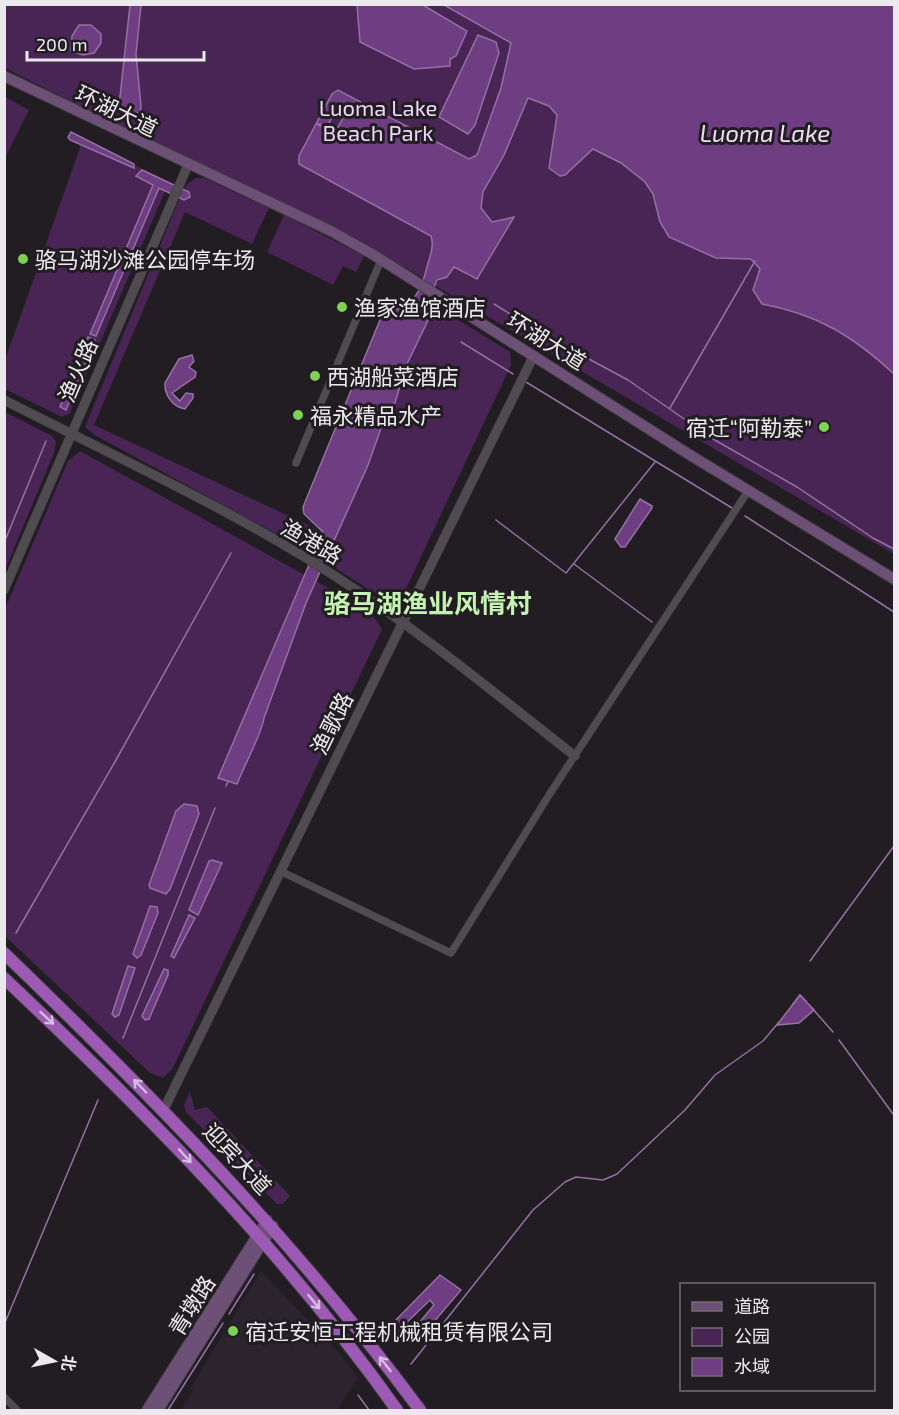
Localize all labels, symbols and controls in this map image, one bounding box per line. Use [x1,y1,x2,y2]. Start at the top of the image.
scale bar [27,24,204,62]
text: 200 m [36,33,88,55]
street label: 环湖大道 [72,79,162,141]
park label: Luoma Lake Beach Park [319,94,437,145]
water label: Luoma Lake [700,118,830,147]
place label: 骆马湖沙滩公园停车场 [35,246,255,272]
marker: 骆马湖沙滩公园停车场 [16,252,30,266]
place label: 渔家渔馆酒店 [354,294,486,320]
marker: 渔家渔馆酒店 [335,300,349,314]
street label: 环湖大道 [503,306,591,374]
street label: 渔火路 [52,335,102,405]
place label: 西湖船菜酒店 [327,363,459,389]
marker: 西湖船菜酒店 [308,369,322,383]
place label: 福永精品水产 [310,402,442,428]
marker: 福永精品水产 [291,408,305,422]
place label: 宿迁“阿勒泰” [686,414,812,440]
marker: 宿迁“阿勒泰” [817,420,831,434]
street label: 渔港路 [277,513,347,569]
district label: 骆马湖渔业风情村 [324,587,532,618]
street label: 渔歌路 [305,688,357,758]
one-way arrow [39,1011,54,1025]
one-way arrow [133,1078,148,1093]
street label: 迎宾大道 [198,1117,278,1199]
one-way arrow [178,1148,192,1163]
street label: 青墩路 [162,1270,220,1340]
legend [680,1283,875,1391]
one-way arrow [308,1294,321,1310]
text: 道路 [734,1295,770,1317]
place label: 宿迁安恒工程机械租赁有限公司 [245,1318,553,1344]
marker: 宿迁安恒工程机械租赁有限公司 [226,1324,240,1338]
text: 公园 [734,1325,770,1347]
north arrow [24,1331,84,1391]
text: 北 [59,1354,80,1373]
text: 水域 [734,1355,770,1377]
one-way arrow [378,1356,391,1372]

